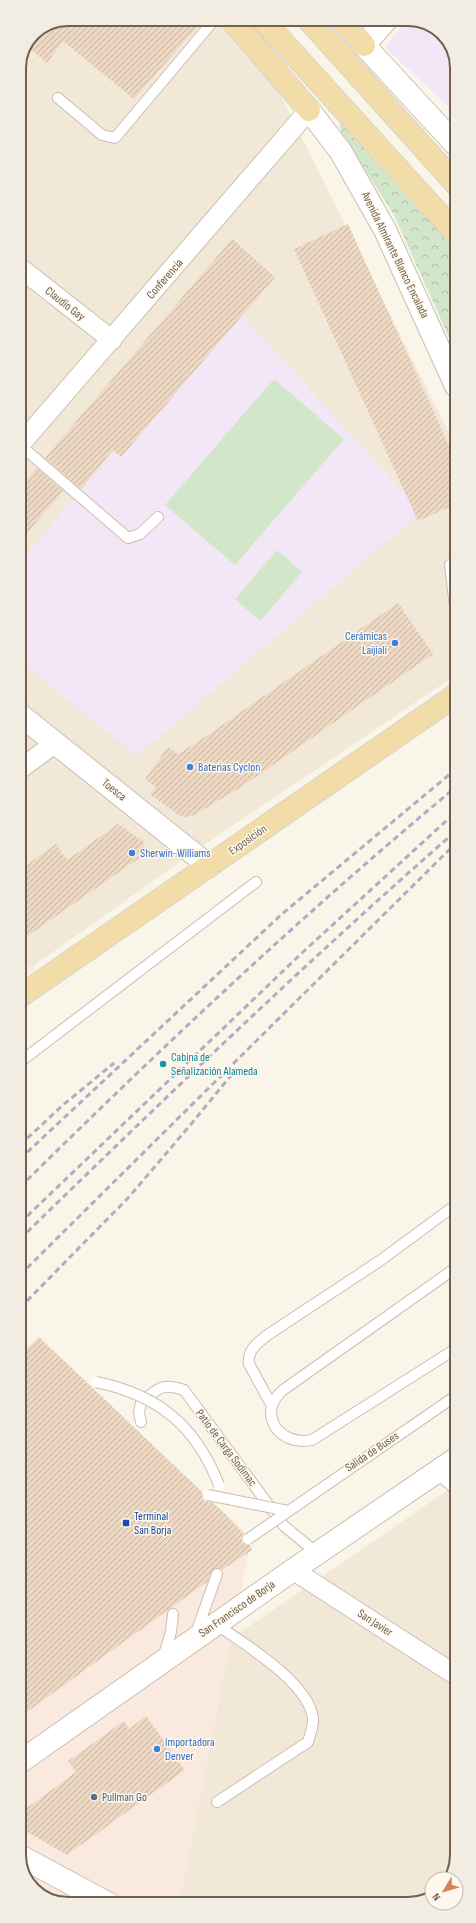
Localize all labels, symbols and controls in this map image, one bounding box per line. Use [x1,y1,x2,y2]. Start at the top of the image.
street label: Avenida Almirante Blanco Encalada [357,188,432,321]
street label: Conferencia [143,255,187,302]
street label: Claudio Gay [42,284,88,325]
place label: Cerámicas Laijiali [345,629,387,658]
marker: Cerámicas Laijiali [390,638,400,648]
place label: Baterias Cyclon [198,760,260,775]
marker: Baterias Cyclon [185,762,195,772]
street label: Toesca [99,776,130,805]
street label: Exposición [226,821,270,859]
place label: Sherwin-Williams [140,846,211,861]
marker: Sherwin-Williams [127,848,137,858]
place label: Cabina de Señalización Alameda [171,1050,258,1079]
marker: Cabina de Señalización Alameda [158,1059,168,1069]
street label: Patio de Carga Sodimac [192,1406,260,1490]
street label: Salida de Buses [342,1429,402,1475]
place label: Terminal San Borja [134,1509,172,1538]
marker: Terminal San Borja [121,1518,131,1528]
street label: San Francisco de Borja [196,1577,278,1641]
street label: San Javier [355,1606,396,1640]
place label: Importadora Denver [165,1735,215,1764]
marker: Importadora Denver [152,1744,162,1754]
place label: Pullman Go [102,1790,147,1805]
marker: Pullman Go [89,1792,99,1802]
north arrow [424,1871,464,1911]
text: N [430,1890,443,1903]

